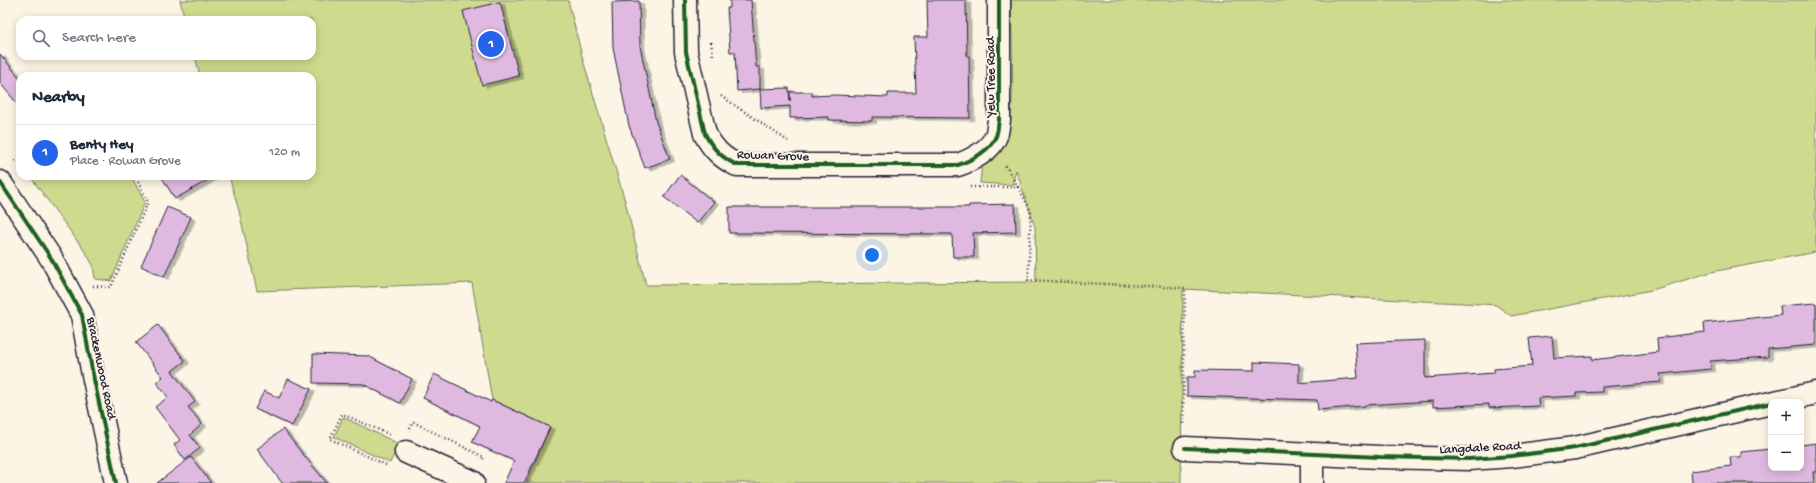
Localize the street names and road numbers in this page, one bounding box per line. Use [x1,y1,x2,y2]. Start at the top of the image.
street label: Yew Tree Road [984,35,999,118]
street label: Rowan Grove [737,148,809,165]
street label: Brackenwood Road [82,315,119,422]
street label: Langdale Road [1439,439,1523,458]

